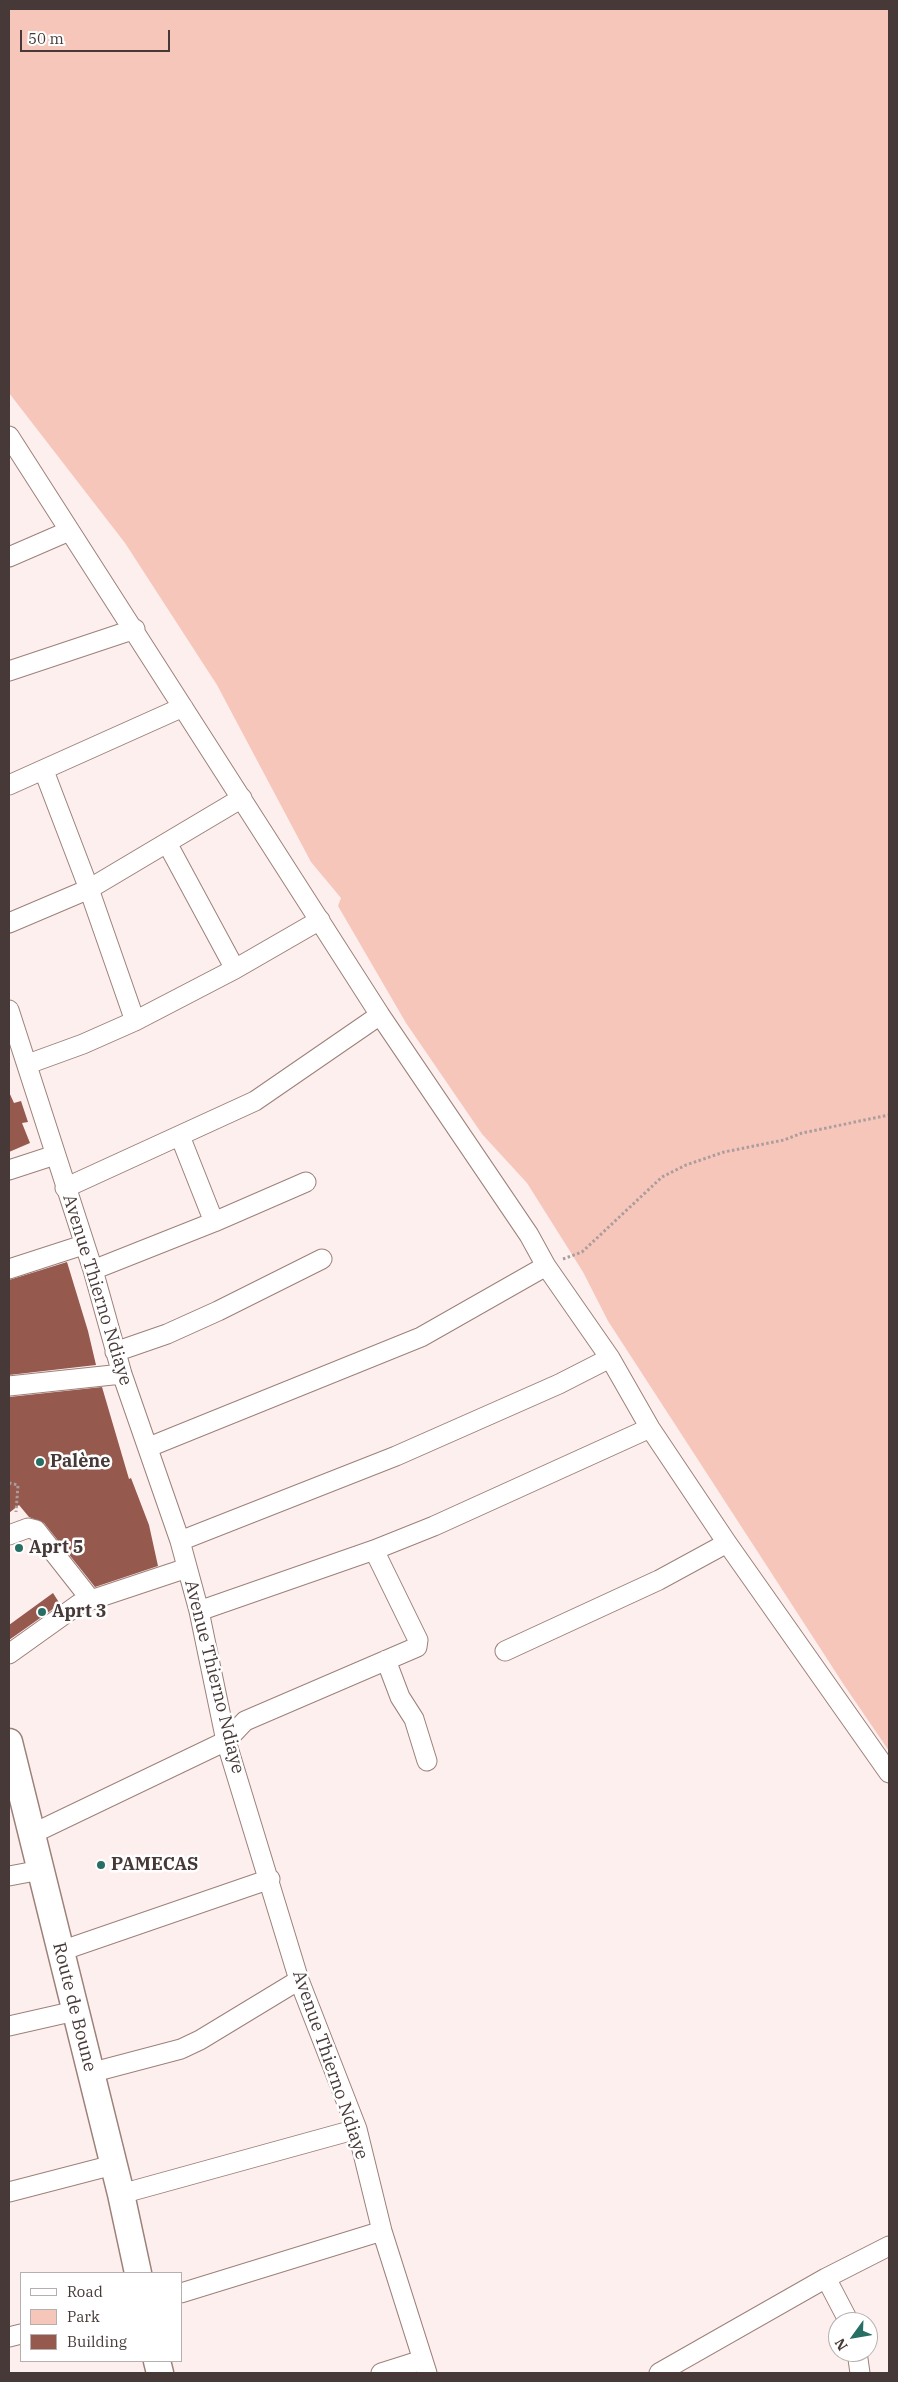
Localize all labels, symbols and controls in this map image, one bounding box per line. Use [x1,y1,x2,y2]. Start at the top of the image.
scale bar [22,20,172,52]
text: 50 m [28,29,64,48]
street label: Avenue Thierno Ndiaye [58,1192,136,1388]
place label: Palène [50,1451,110,1473]
marker: Palène [34,1456,46,1468]
place label: Aprt 5 [29,1537,84,1559]
marker: Aprt 5 [13,1542,25,1554]
street label: Avenue Thierno Ndiaye [179,1578,249,1776]
place label: Aprt 3 [52,1601,107,1623]
marker: Aprt 3 [36,1606,48,1618]
place label: PAMECAS [111,1854,198,1876]
marker: PAMECAS [95,1859,107,1871]
street label: Route de Boune [47,1940,101,2074]
street label: Avenue Thierno Ndiaye [287,1968,373,2162]
legend [20,2272,182,2362]
text: Road [67,2282,103,2301]
text: Park [67,2307,100,2326]
north arrow [828,2312,878,2362]
text: Building [67,2332,127,2351]
text: N [831,2335,852,2354]

